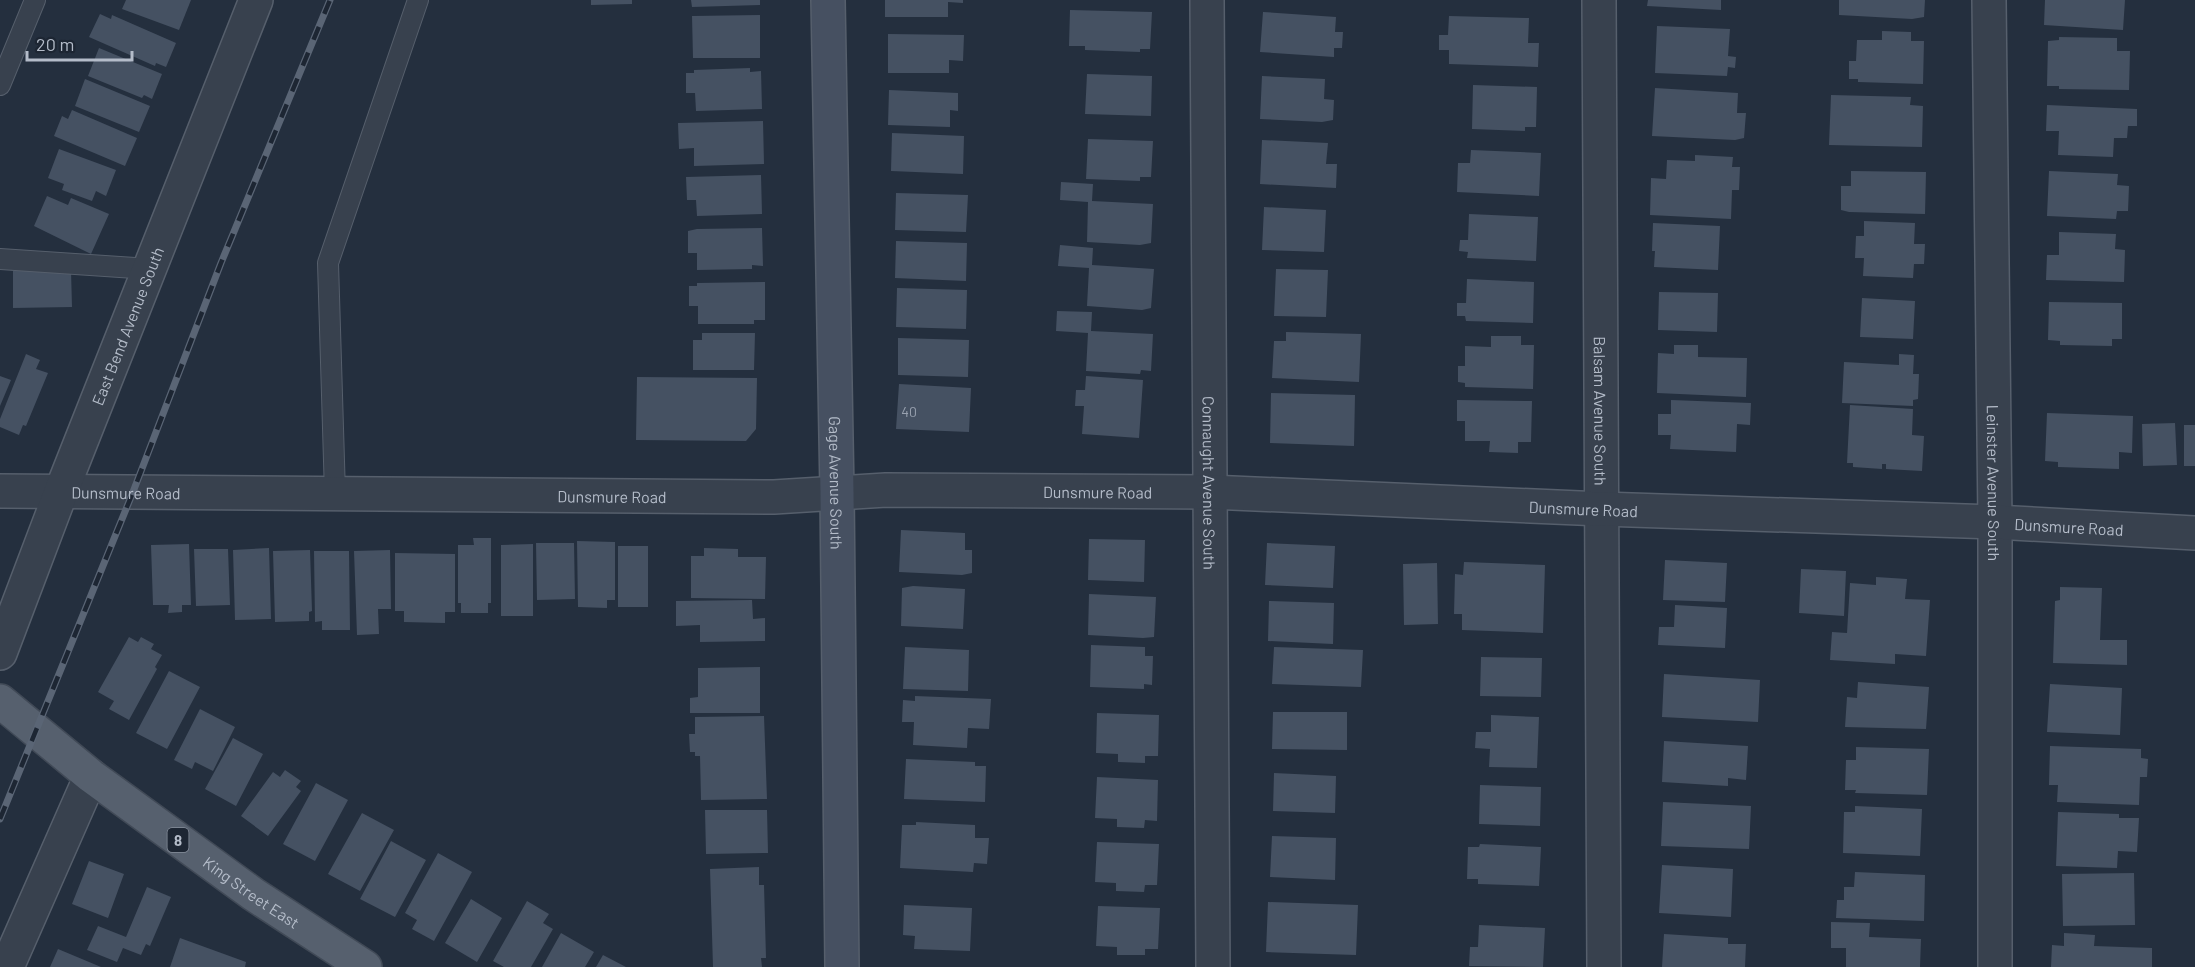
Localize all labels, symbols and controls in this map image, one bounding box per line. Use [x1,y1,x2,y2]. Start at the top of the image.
scale bar [27,24,132,62]
text: 20 m [36,33,74,55]
street label: East Bend Avenue South [87,244,167,408]
street label: Balsam Avenue South [1591,336,1611,486]
street label: Connaught Avenue South [1200,396,1220,570]
house number: 40 [901,403,917,420]
street label: Leinster Avenue South [1984,405,2005,561]
street label: Gage Avenue South [826,416,847,550]
street label: Dunsmure Road [1043,481,1152,501]
street label: Dunsmure Road [71,482,181,502]
street label: Dunsmure Road [557,486,667,506]
street label: Dunsmure Road [1528,496,1638,520]
street label: Dunsmure Road [2014,514,2124,539]
road number: 8 [168,828,188,852]
street label: King Street East [200,852,303,931]

